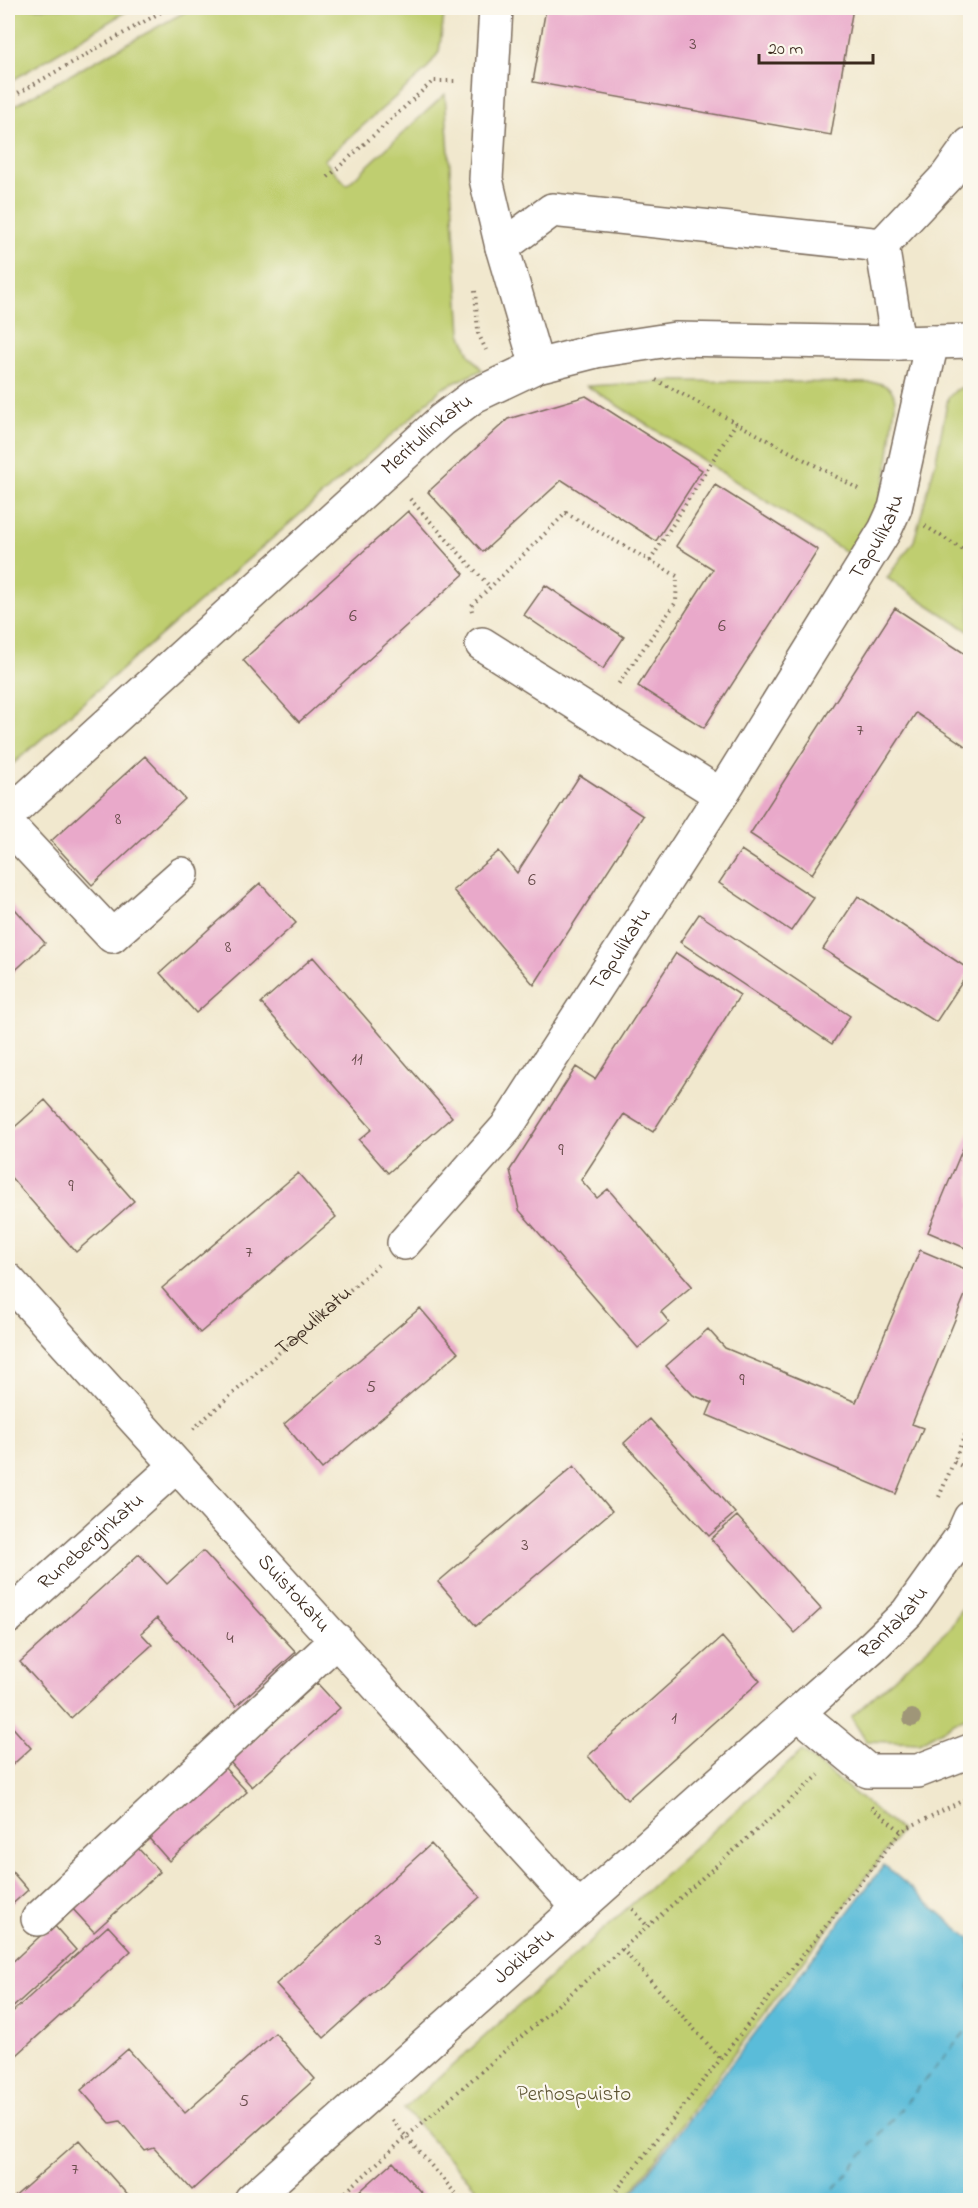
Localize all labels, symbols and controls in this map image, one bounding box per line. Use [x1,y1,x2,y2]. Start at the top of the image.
scale bar [759,27,873,65]
house number: 3 [689,32,697,58]
text: 20 m [768,37,803,63]
street label: Meritullinkatu [375,387,479,483]
street label: Tapulikatu [842,492,912,586]
house number: 6 [349,604,357,630]
house number: 6 [718,614,726,640]
house number: 7 [856,718,864,744]
house number: 8 [115,807,122,833]
house number: 6 [528,868,536,894]
street label: Tapulikatu [583,902,659,997]
house number: 8 [225,935,232,961]
house number: 11 [351,1047,363,1073]
house number: 9 [558,1138,564,1164]
house number: 9 [68,1174,74,1200]
house number: 7 [245,1240,253,1266]
street label: Tapulikatu [269,1279,359,1364]
house number: 9 [739,1368,745,1394]
house number: 5 [366,1375,376,1401]
street label: Runeberginkatu [32,1486,151,1598]
house number: 3 [521,1533,529,1559]
street label: Suistokatu [250,1548,337,1640]
street label: Rantakatu [852,1580,936,1667]
house number: 4 [226,1626,234,1652]
house number: 1 [671,1706,677,1732]
street label: Jokikatu [487,1921,562,1992]
house number: 3 [374,1928,382,1954]
park label: Perhospuisto [517,2080,631,2110]
house number: 5 [239,2089,249,2115]
house number: 7 [71,2157,79,2183]

